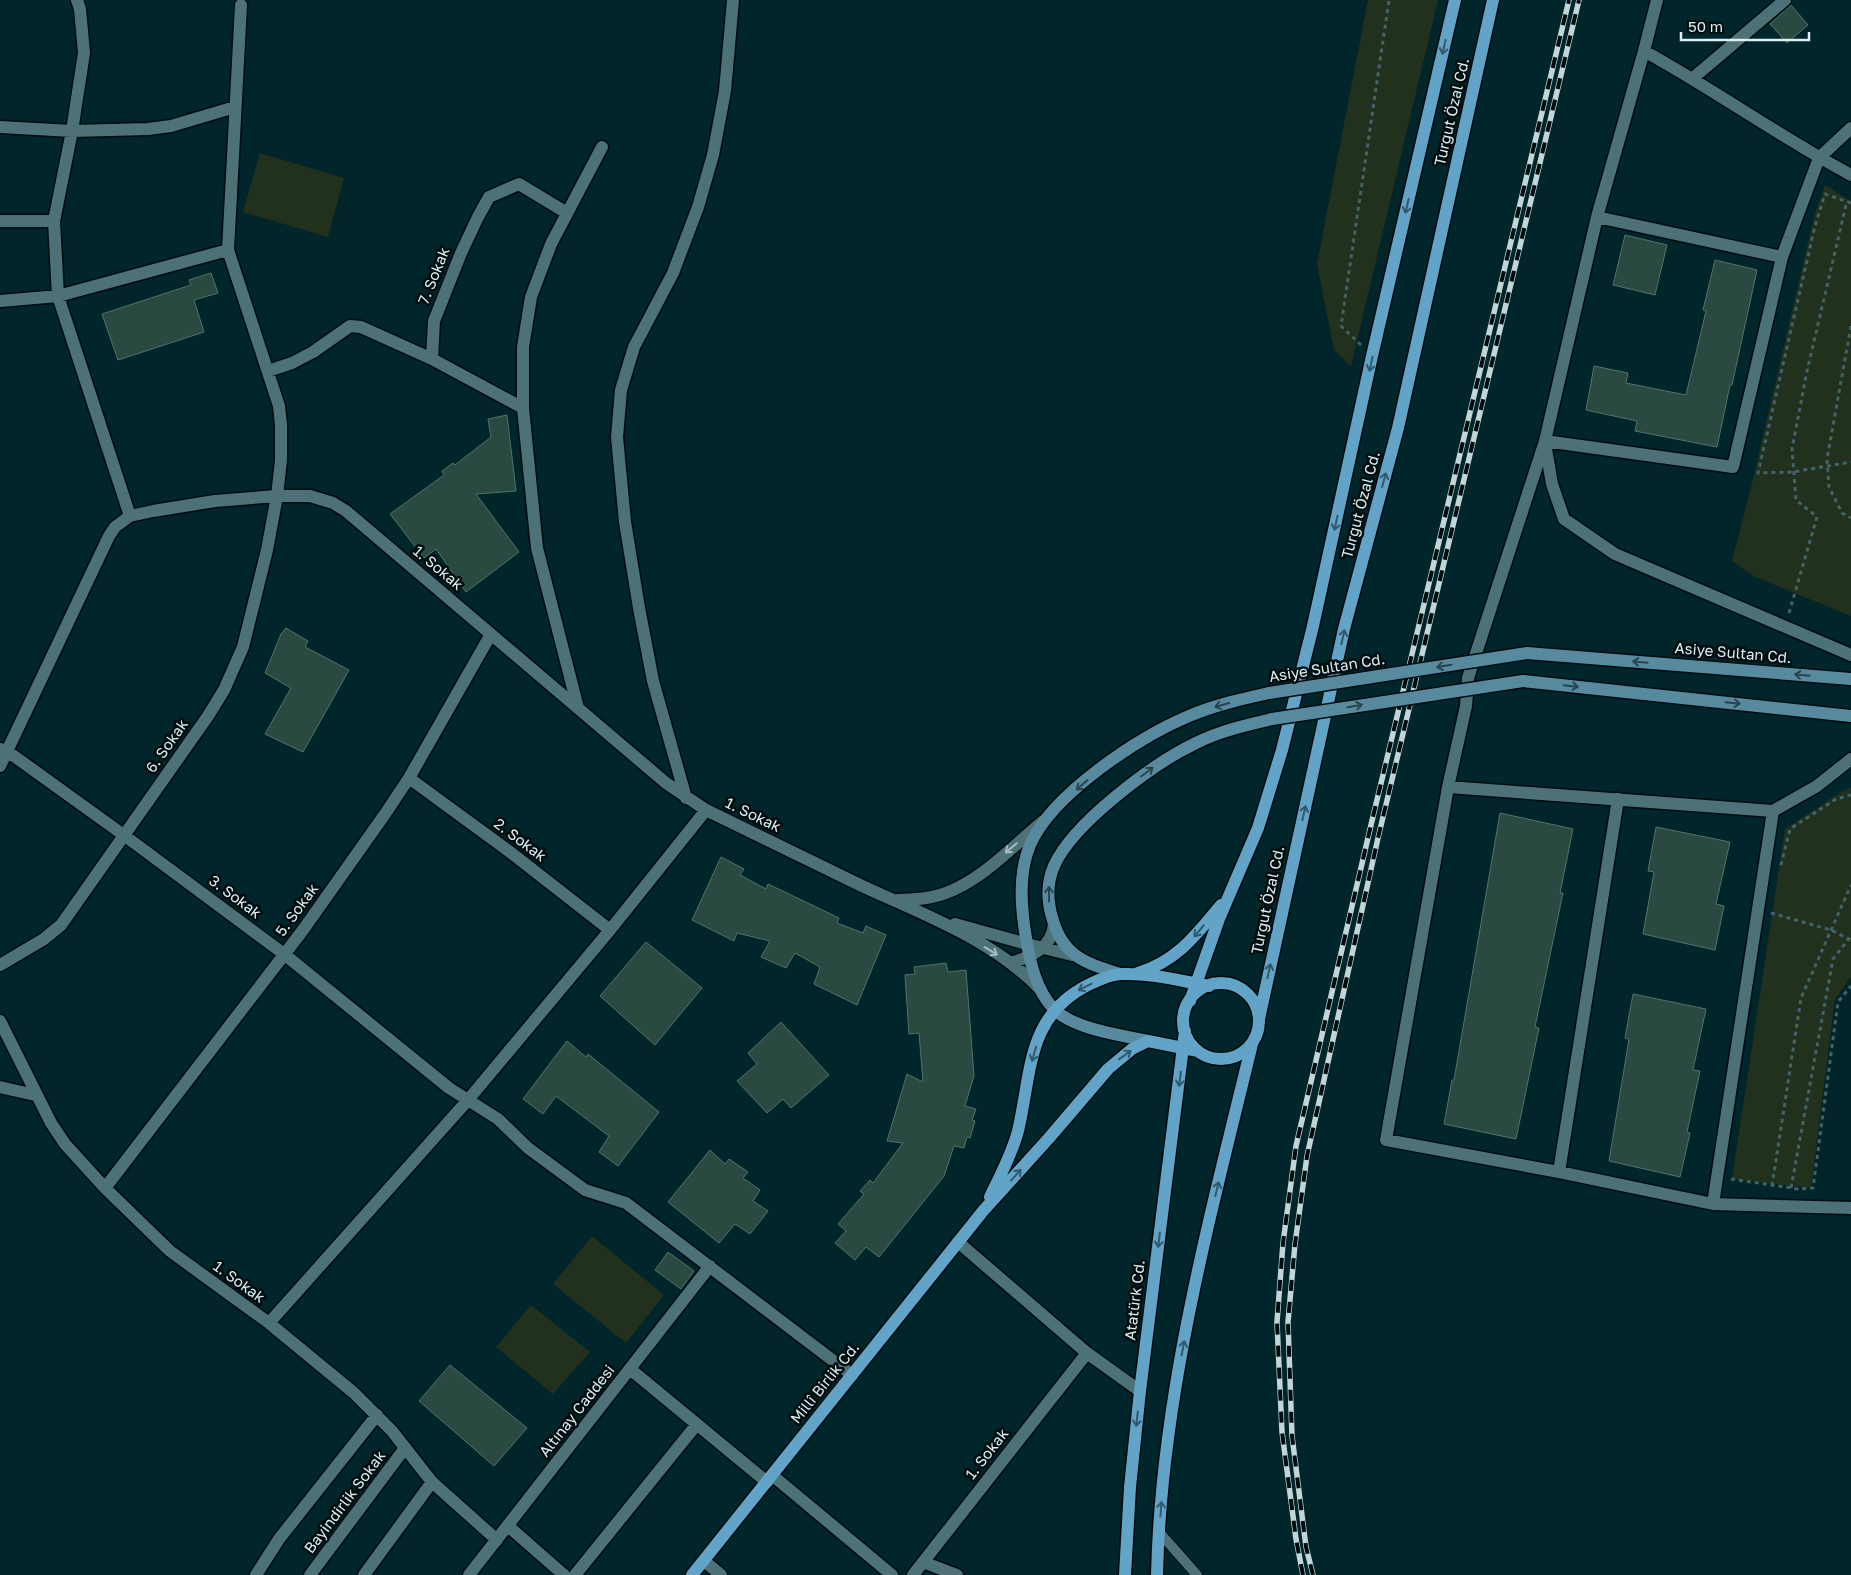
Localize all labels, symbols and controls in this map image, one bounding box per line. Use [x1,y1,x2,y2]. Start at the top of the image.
scale bar [1681,10,1808,42]
text: 50 m [1688,17,1723,35]
one-way arrow [1439,39,1448,55]
street label: Turgut Özal Cd. [1430,56,1472,168]
one-way arrow [1402,197,1411,213]
street label: 7. Sokak [413,244,453,307]
one-way arrow [1366,356,1375,372]
street label: Turgut Özal Cd. [1337,449,1383,560]
one-way arrow [1380,472,1390,488]
one-way arrow [1330,514,1340,530]
street label: 1. Sokak [410,541,468,594]
one-way arrow [1339,629,1348,645]
street label: Asiye Sultan Cd. [1674,638,1792,666]
street label: Asiye Sultan Cd. [1268,649,1386,685]
one-way arrow [1633,657,1649,666]
one-way arrow [1437,661,1453,671]
one-way arrow [1795,670,1811,679]
one-way arrow [1563,681,1579,691]
one-way arrow [1725,698,1741,708]
one-way arrow [1214,700,1230,710]
one-way arrow [1347,701,1363,711]
street label: 6. Sokak [141,715,191,776]
one-way arrow [1140,767,1154,777]
one-way arrow [1075,779,1088,790]
street label: 1. Sokak [723,793,785,835]
one-way arrow [1299,805,1309,821]
street label: 2. Sokak [491,814,551,865]
one-way arrow [1004,843,1017,854]
street label: Turgut Özal Cd. [1247,844,1287,956]
street label: 3. Sokak [206,871,266,922]
street label: 5. Sokak [271,879,322,939]
one-way arrow [1044,886,1054,902]
one-way arrow [1194,924,1205,937]
one-way arrow [983,946,997,956]
one-way arrow [1265,964,1274,980]
one-way arrow [1078,983,1093,992]
one-way arrow [1028,1045,1038,1061]
one-way arrow [1118,1049,1131,1060]
one-way arrow [1175,1071,1185,1087]
one-way arrow [1010,1168,1022,1181]
one-way arrow [1213,1182,1222,1198]
one-way arrow [1154,1232,1164,1248]
street label: 1. Sokak [210,1256,269,1306]
street label: Atatürk Cd. [1120,1259,1148,1341]
street label: Millî Birlik Cd. [786,1338,862,1427]
one-way arrow [1179,1341,1188,1357]
street label: Altınay Caddesi [535,1361,618,1460]
one-way arrow [1132,1411,1142,1427]
street label: 1. Sokak [961,1424,1012,1482]
street label: Bayindirlik Sokak [300,1446,389,1556]
one-way arrow [1156,1501,1165,1517]

